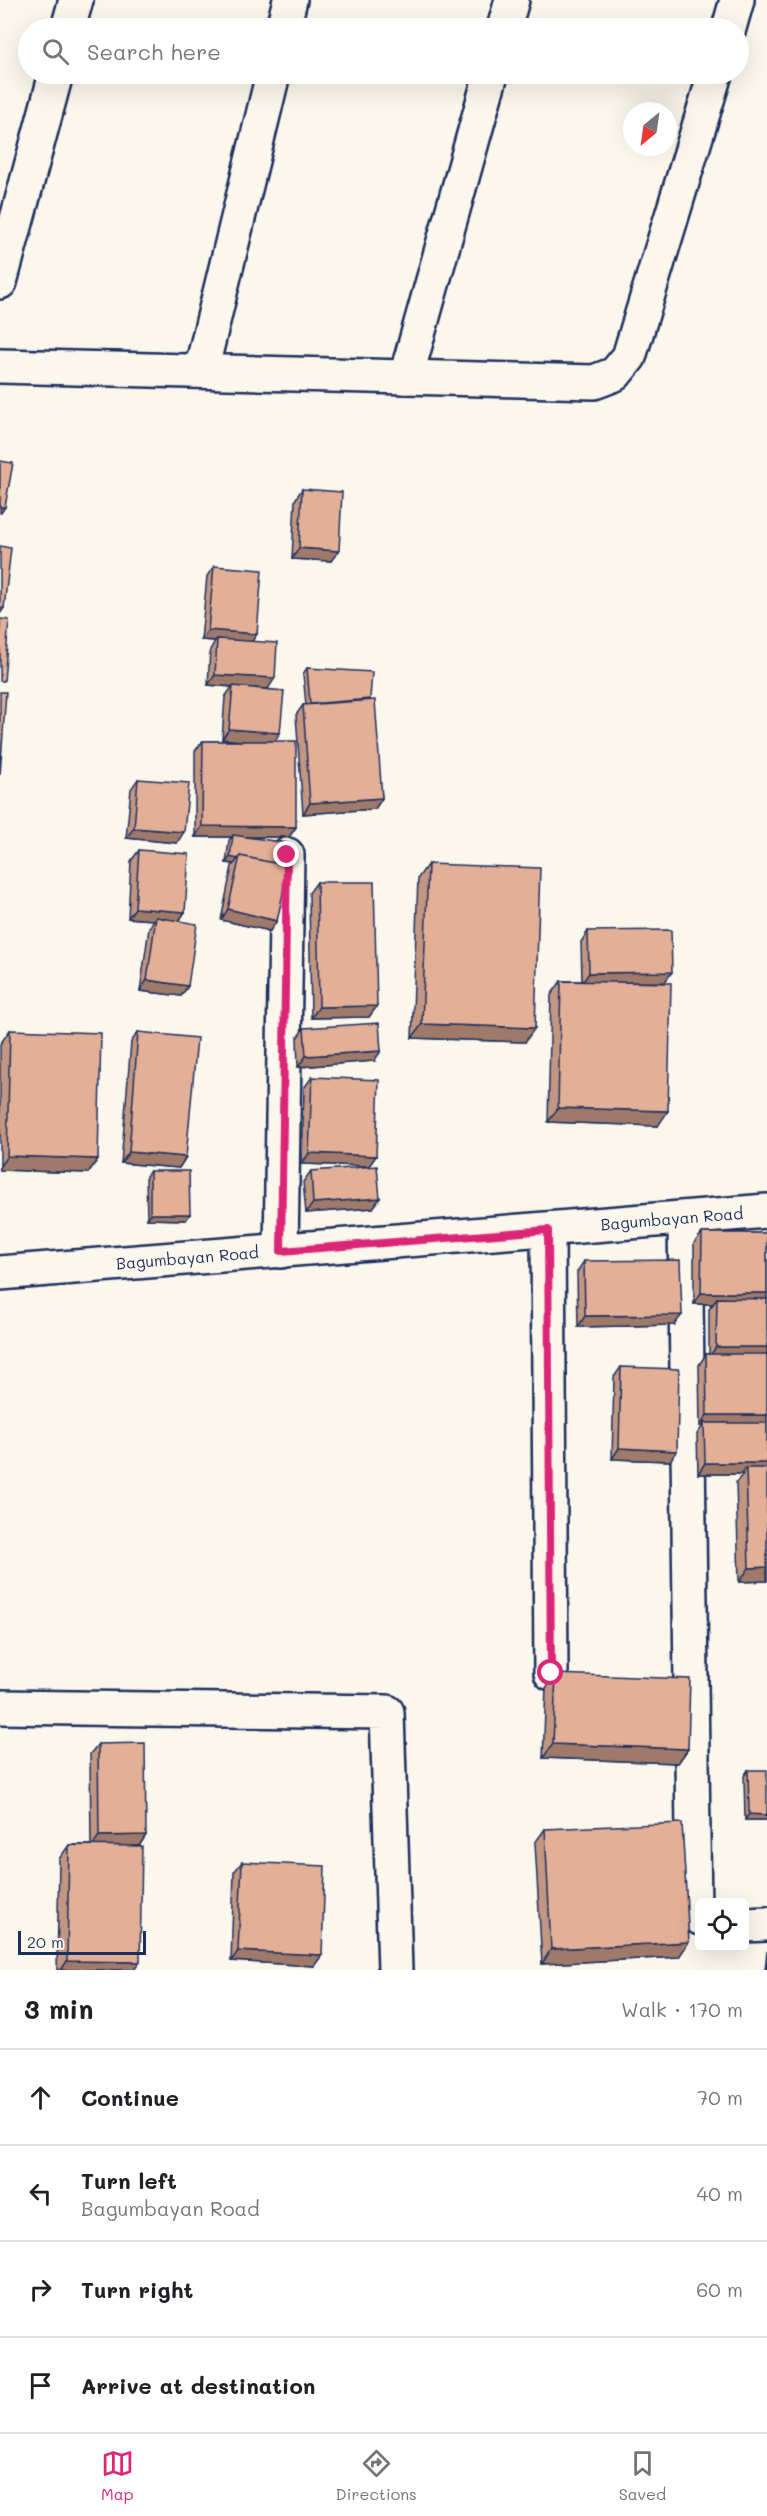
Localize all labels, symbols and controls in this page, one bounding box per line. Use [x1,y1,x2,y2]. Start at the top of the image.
search box [18,18,749,84]
icon: search [39,35,72,68]
text: Search here [87,37,221,66]
north arrow [623,102,677,156]
route end [273,841,299,867]
street label: Bagumbayan Road [600,1202,744,1234]
street label: Bagumbayan Road [115,1241,260,1274]
route start [537,1659,563,1685]
map controls [695,1898,749,1952]
button: locate [695,1898,749,1952]
scale bar [18,1928,146,1956]
text: 20 m [27,1931,64,1952]
text: 3 min [24,1992,93,2026]
text: Walk · 170 m [621,1996,743,2022]
icon: ahead [24,2081,57,2114]
text: Continue [81,2083,179,2112]
text: 70 m [697,2084,743,2110]
text: Turn left [81,2166,177,2195]
icon: left [24,2177,57,2210]
text: 40 m [697,2180,743,2206]
text: Bagumbayan Road [81,2195,260,2221]
icon: right [24,2273,57,2306]
text: Turn right [81,2275,193,2304]
text: 60 m [696,2276,743,2302]
icon: arrive [24,2369,57,2402]
text: Arrive at destination [81,2371,316,2400]
tab: Map [101,2447,134,2504]
tab: Directions [336,2447,417,2504]
tab: Saved [619,2447,666,2504]

